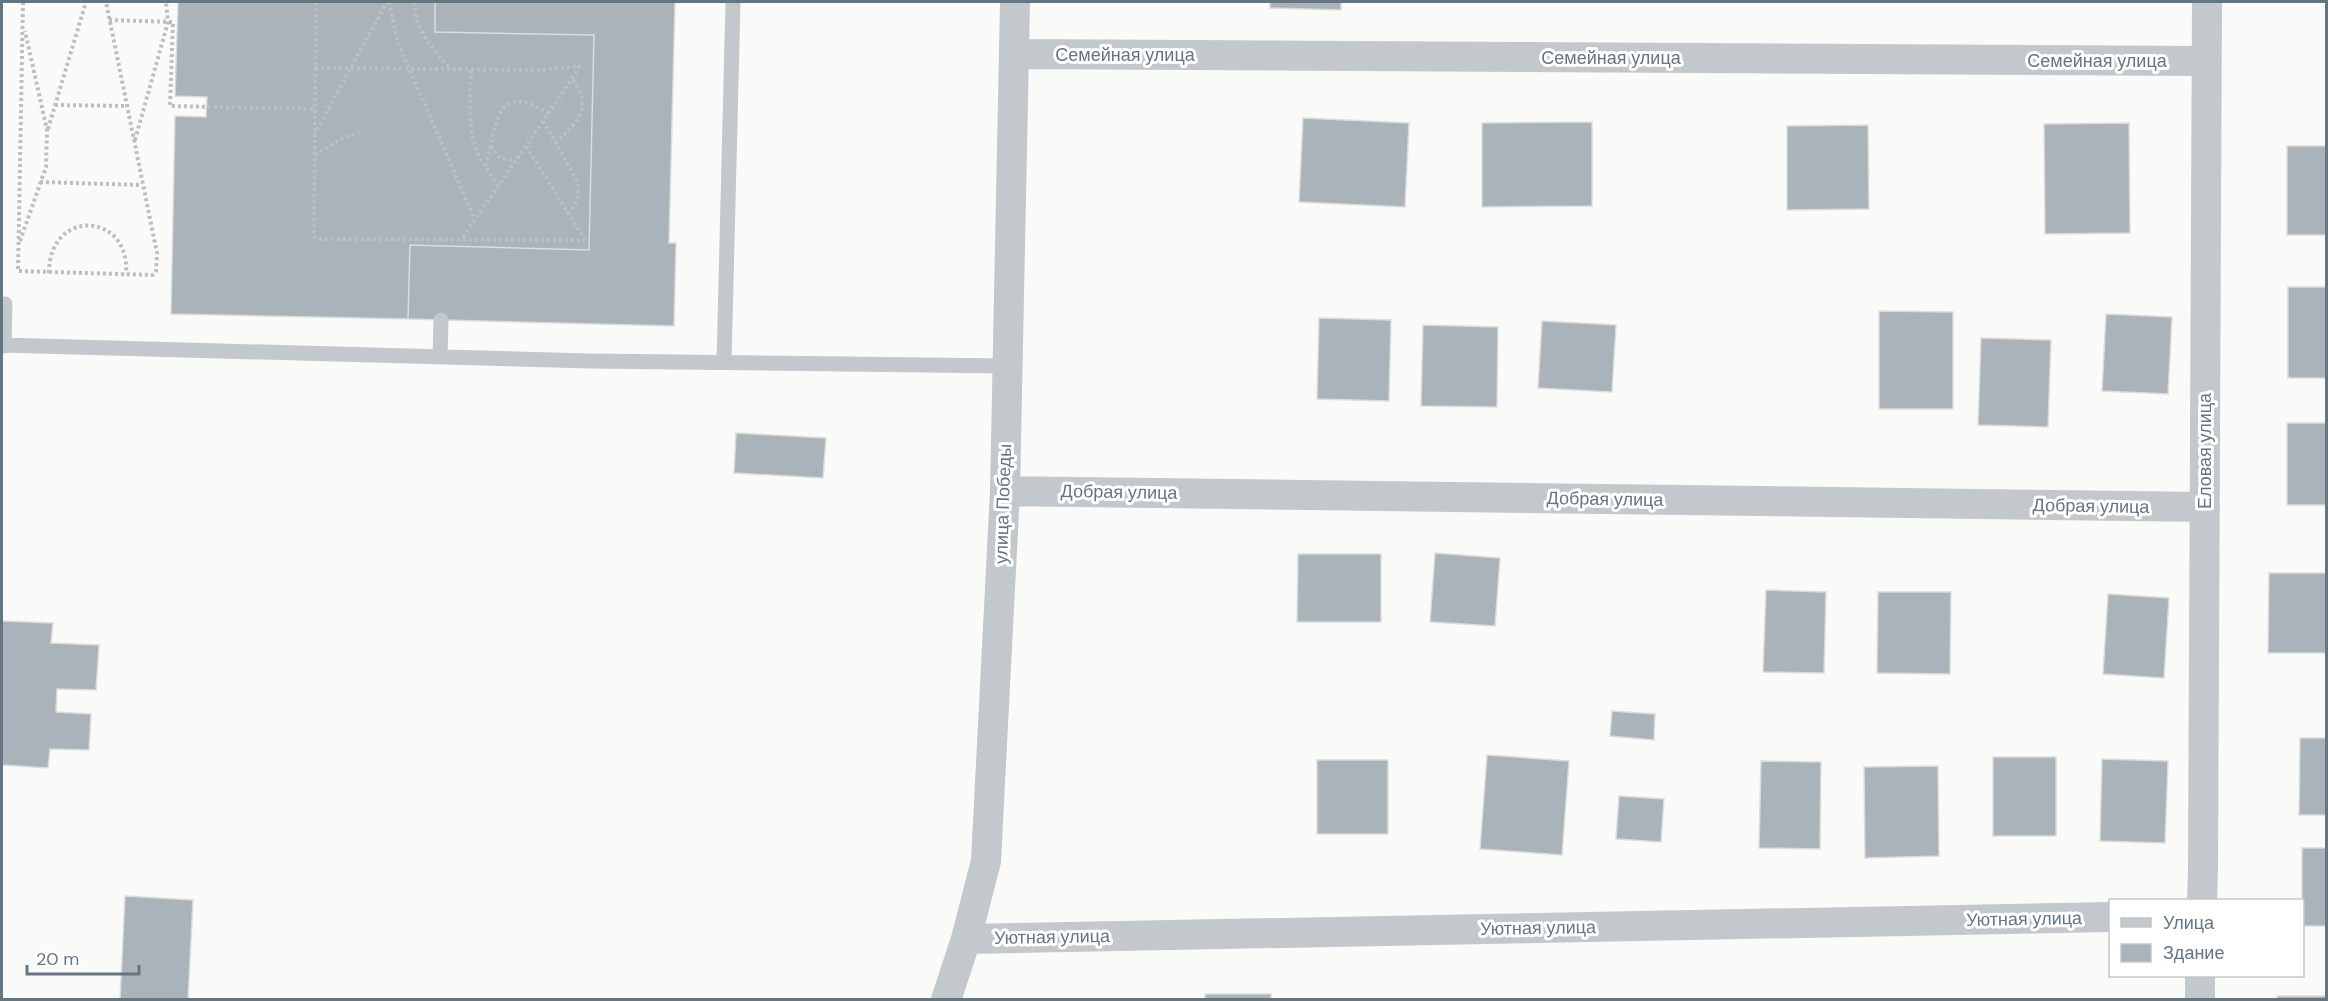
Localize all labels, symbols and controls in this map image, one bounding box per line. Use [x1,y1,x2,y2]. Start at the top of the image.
street label: Семейная улица [1055,43,1196,67]
street label: Семейная улица [1541,46,1682,70]
street label: Семейная улица [2027,49,2168,73]
street label: Еловая улица [2193,392,2217,509]
street label: улица Победы [989,443,1017,565]
street label: Добрая улица [1060,479,1179,505]
street label: Добрая улица [1546,486,1665,512]
street label: Добрая улица [2032,493,2151,519]
legend [2109,899,2304,977]
street label: Уютная улица [1966,906,2083,932]
text: Улица [2163,911,2215,935]
street label: Уютная улица [1480,915,1597,941]
street label: Уютная улица [994,924,1111,950]
scale bar [27,938,140,976]
text: Здание [2163,941,2224,965]
text: 20 m [36,947,79,971]

